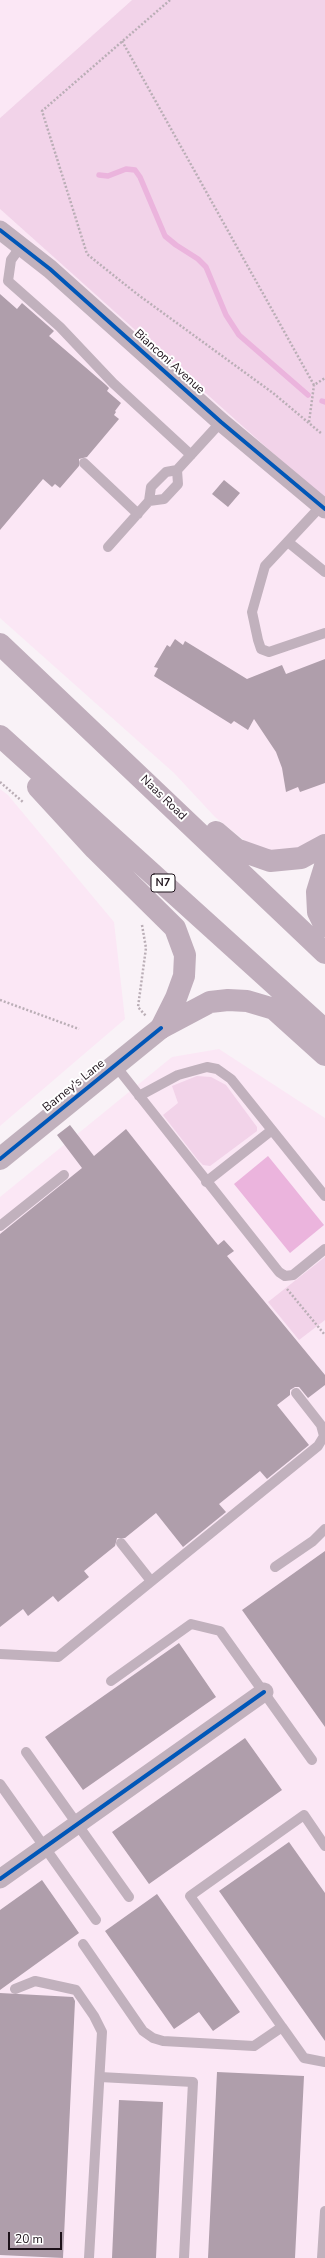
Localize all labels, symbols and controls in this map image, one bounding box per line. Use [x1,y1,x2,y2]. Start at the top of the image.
street label: Bianconi Avenue [131,327,207,397]
street label: Naas Road [137,773,189,823]
road number: N7 [151,874,175,892]
street label: Barney's Lane [40,1057,108,1115]
scale bar [10,2224,64,2250]
text: 20 m [15,2231,43,2247]

